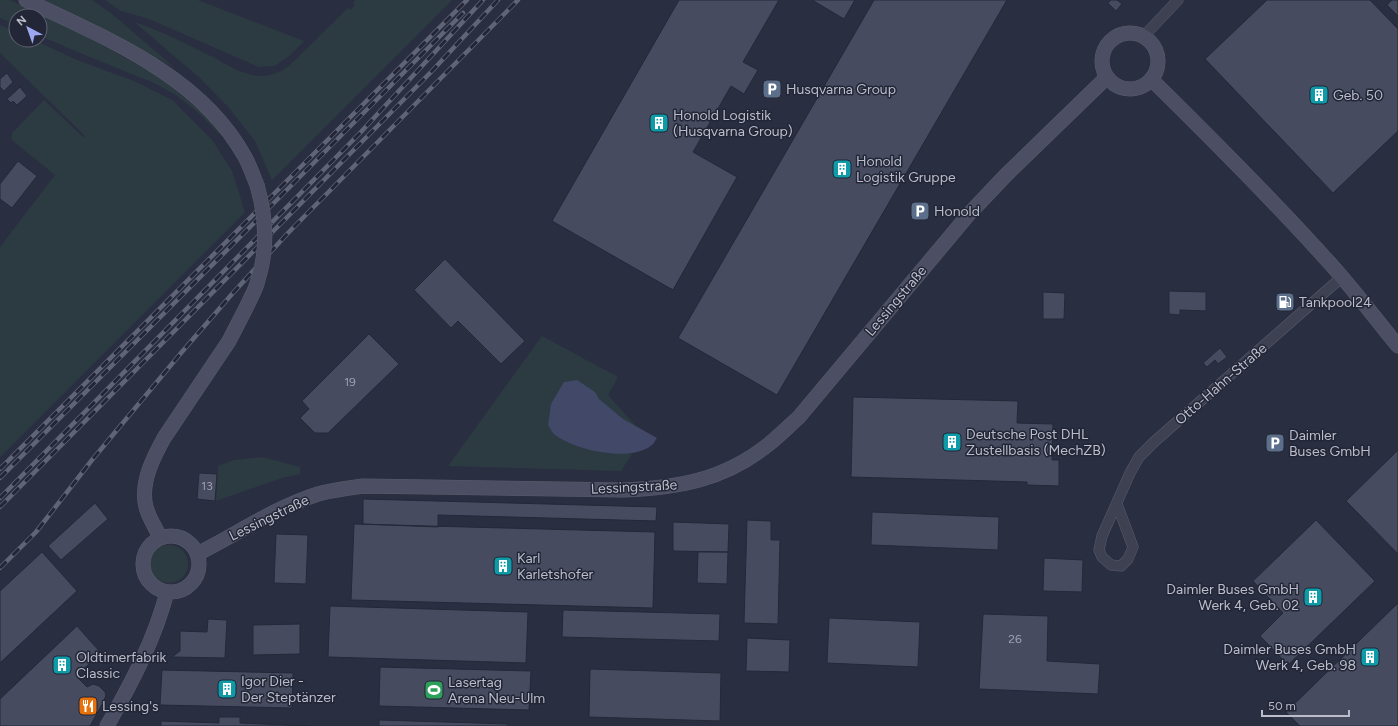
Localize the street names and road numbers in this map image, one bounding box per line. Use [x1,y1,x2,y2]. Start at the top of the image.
street label: Lessingstraße [862,262,931,340]
street label: Otto-Hahn-Straße [1172,339,1271,428]
street label: Lessingstraße [590,476,678,498]
street label: Lessingstraße [226,491,312,545]

